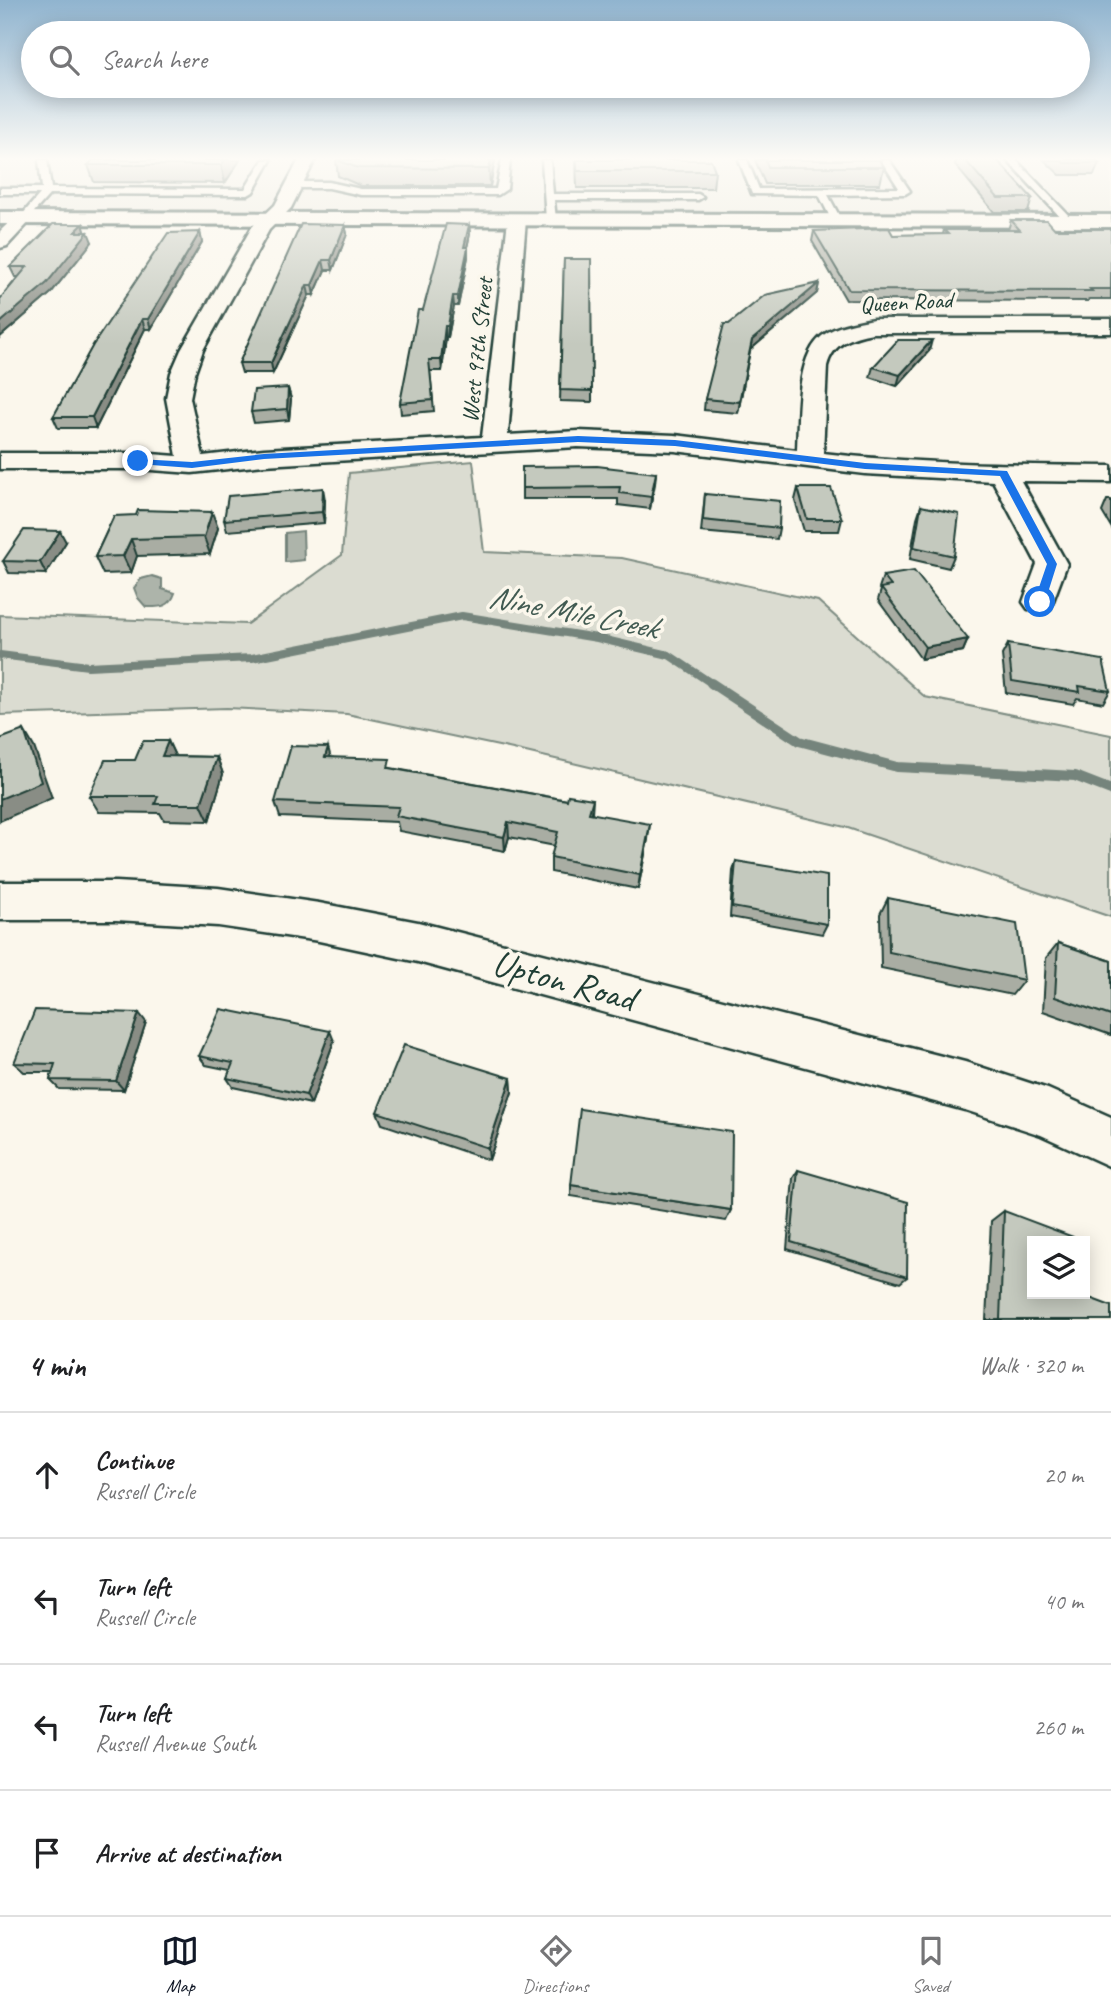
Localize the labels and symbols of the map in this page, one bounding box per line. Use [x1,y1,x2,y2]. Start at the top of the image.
street label: West 97th Street [454,274,500,424]
street label: Queen Road [859,284,957,319]
route end [122,445,153,476]
water label: Nine Mile Creek [485,576,666,649]
route start [1024,586,1055,617]
street label: Upton Road [488,938,646,1023]

